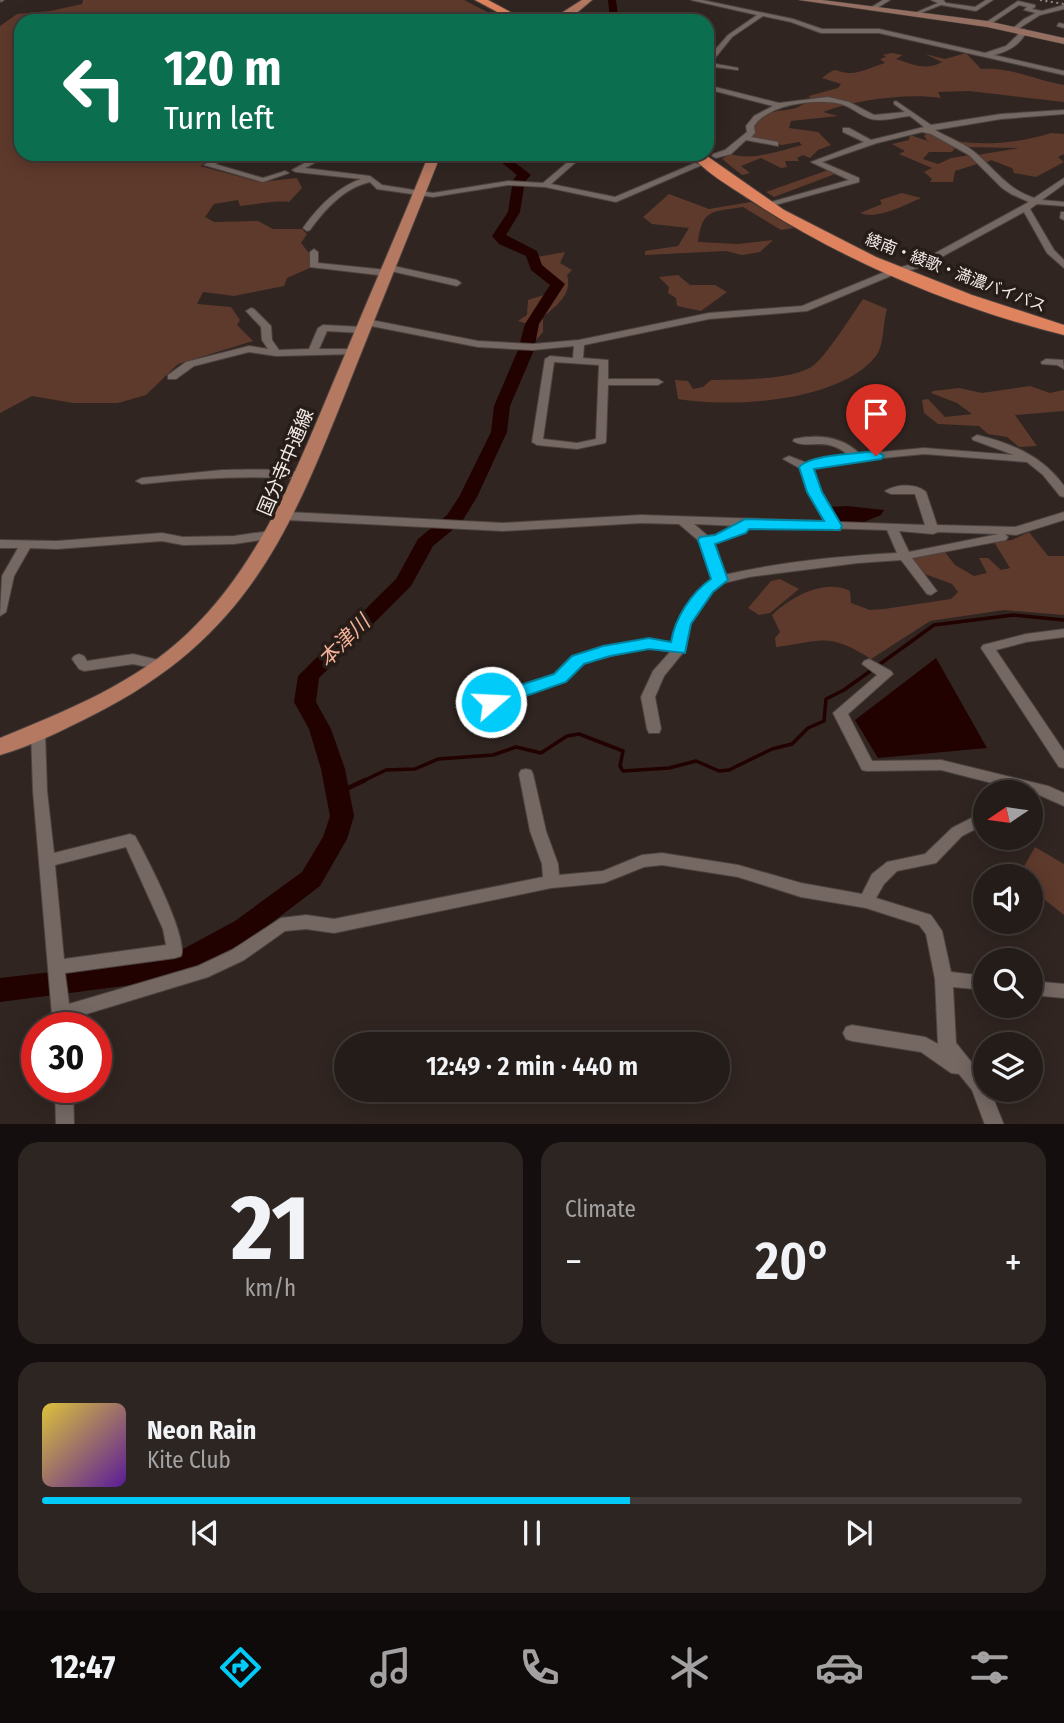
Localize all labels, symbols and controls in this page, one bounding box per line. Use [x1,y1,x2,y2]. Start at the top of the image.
text: 120 m [164,39,282,98]
icon: left [49,42,140,133]
text: Turn left [164,99,274,137]
street label: 綾南・綾歌・満濃バイパス [863,229,1049,316]
pin [846,384,906,456]
icon: arrive [857,395,895,433]
street label: 国分寺中通線 [253,405,318,519]
water label: 本津川 [313,608,377,672]
position arrow [454,665,528,739]
north arrow [973,780,1043,850]
map controls [973,780,1043,1102]
button: sound [973,864,1043,934]
button: search [973,948,1043,1018]
speed limit sign: 30 [21,1012,112,1103]
button: layers [973,1032,1043,1102]
text: 12:49 · 2 min · 440 m [426,1051,638,1082]
text: 21 [231,1174,310,1283]
text: Climate [565,1195,636,1223]
text: 20° [755,1230,832,1293]
text: − [565,1239,582,1285]
text: + [1005,1239,1022,1285]
text: km/h [245,1274,296,1302]
text: Neon Rain [147,1415,256,1446]
text: Kite Club [147,1446,231,1474]
icon: previous [186,1514,224,1552]
icon: pause [513,1514,551,1552]
icon: next [840,1514,878,1552]
icon: directions [216,1643,265,1692]
icon: music [366,1643,415,1692]
icon: phone [515,1643,564,1692]
icon: climate [665,1643,714,1692]
icon: car [815,1643,864,1692]
icon: filters [965,1643,1014,1692]
text: 12:47 [50,1648,115,1686]

